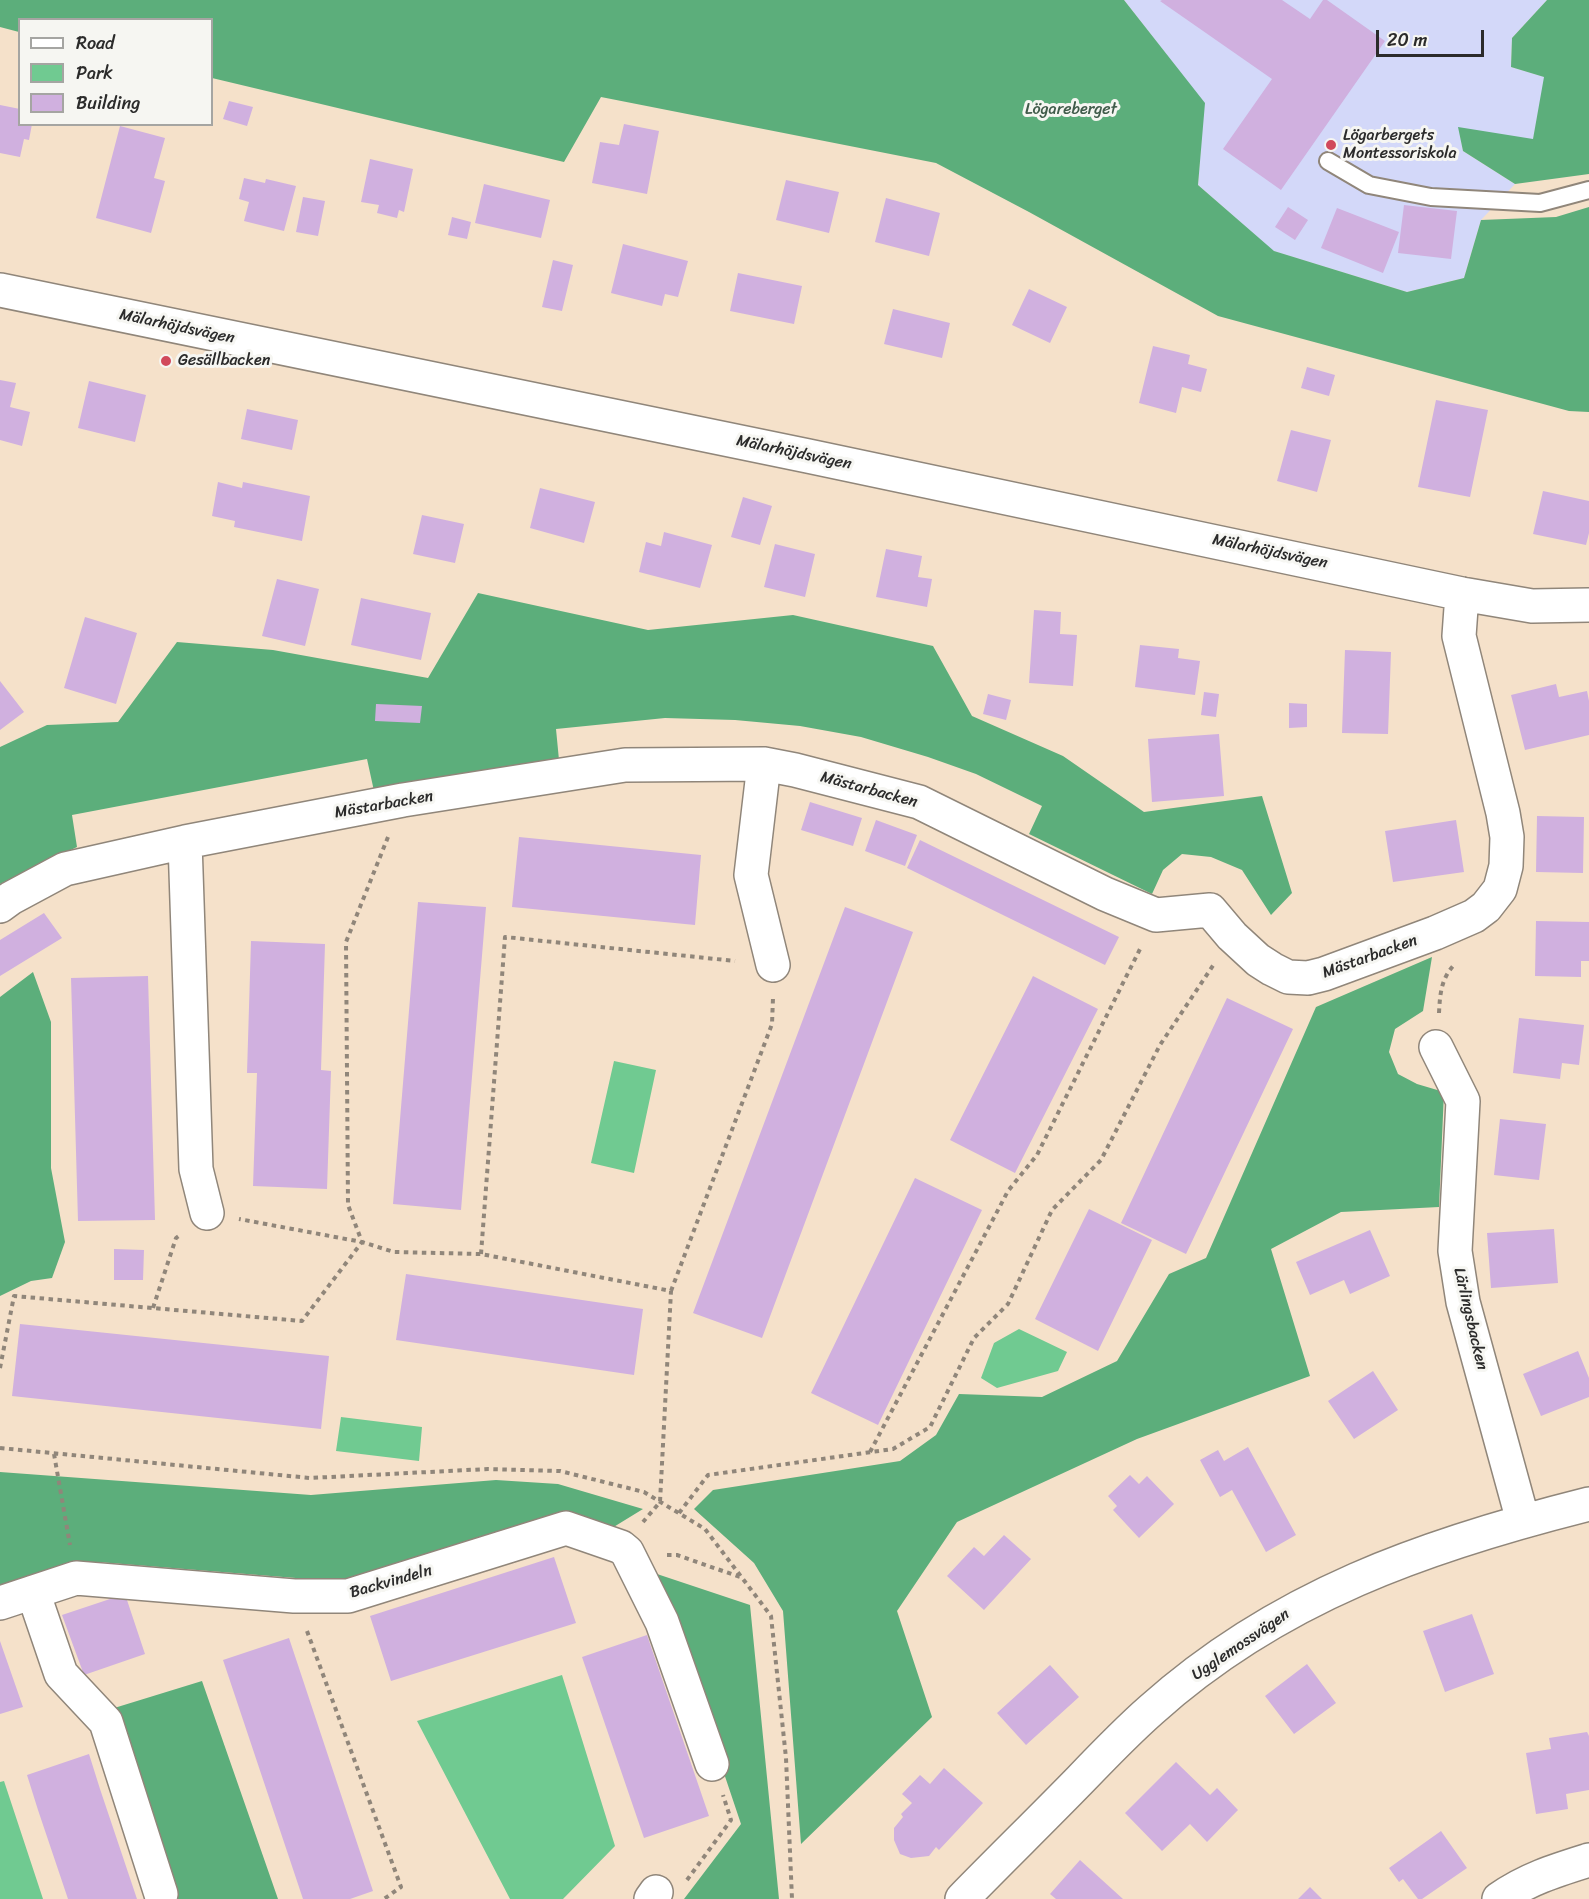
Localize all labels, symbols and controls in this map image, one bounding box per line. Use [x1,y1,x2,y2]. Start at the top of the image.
legend [18,18,213,126]
scale bar [1379,18,1487,56]
text: 20 m [1387,24,1427,56]
text: Road [76,27,115,59]
text: Park [76,57,113,89]
text: Building [76,87,140,119]
park label: Lögareberget [1025,100,1117,120]
place label: Lögarbergets Montessoriskola [1343,126,1457,164]
marker: Lögarbergets Montessoriskola [1324,138,1338,152]
street label: Mälarhöjdsvägen [118,305,236,349]
place label: Gesällbacken [178,351,270,371]
marker: Gesällbacken [159,354,173,368]
street label: Mälarhöjdsvägen [735,431,853,475]
street label: Mälarhöjdsvägen [1211,530,1329,574]
street label: Mästarbacken [818,768,920,812]
street label: Mästarbacken [333,787,435,823]
street label: Mästarbacken [1320,931,1420,983]
street label: Lärlingsbacken [1449,1266,1491,1372]
street label: Backvindeln [348,1561,434,1603]
street label: Ugglemossvägen [1188,1605,1294,1685]

